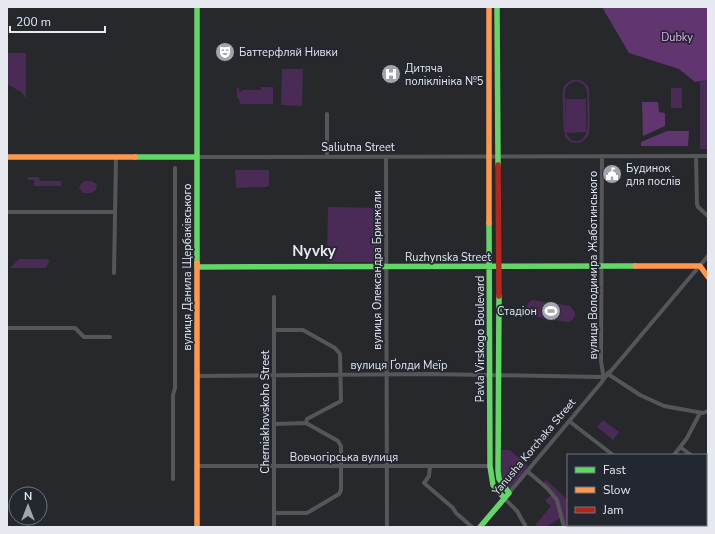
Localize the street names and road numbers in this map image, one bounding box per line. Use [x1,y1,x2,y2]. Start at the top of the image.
street label: Saliutna Street [321,140,395,155]
street label: вулиця Володимира Жаботинського [586,171,601,359]
street label: вулиця Данила Щербаківського [180,183,195,351]
street label: вулиця Олександра Бринжали [370,190,385,350]
street label: Ruzhynska Street [405,250,491,265]
street label: Pavla Virskogo Boulevard [473,276,488,402]
street label: Cherniakhovskoho Street [258,350,273,474]
street label: вулиця Ґолди Меїр [351,358,447,373]
street label: Yanusha Korchaka Street [488,395,579,499]
street label: Вовчогірська вулиця [290,450,398,465]

